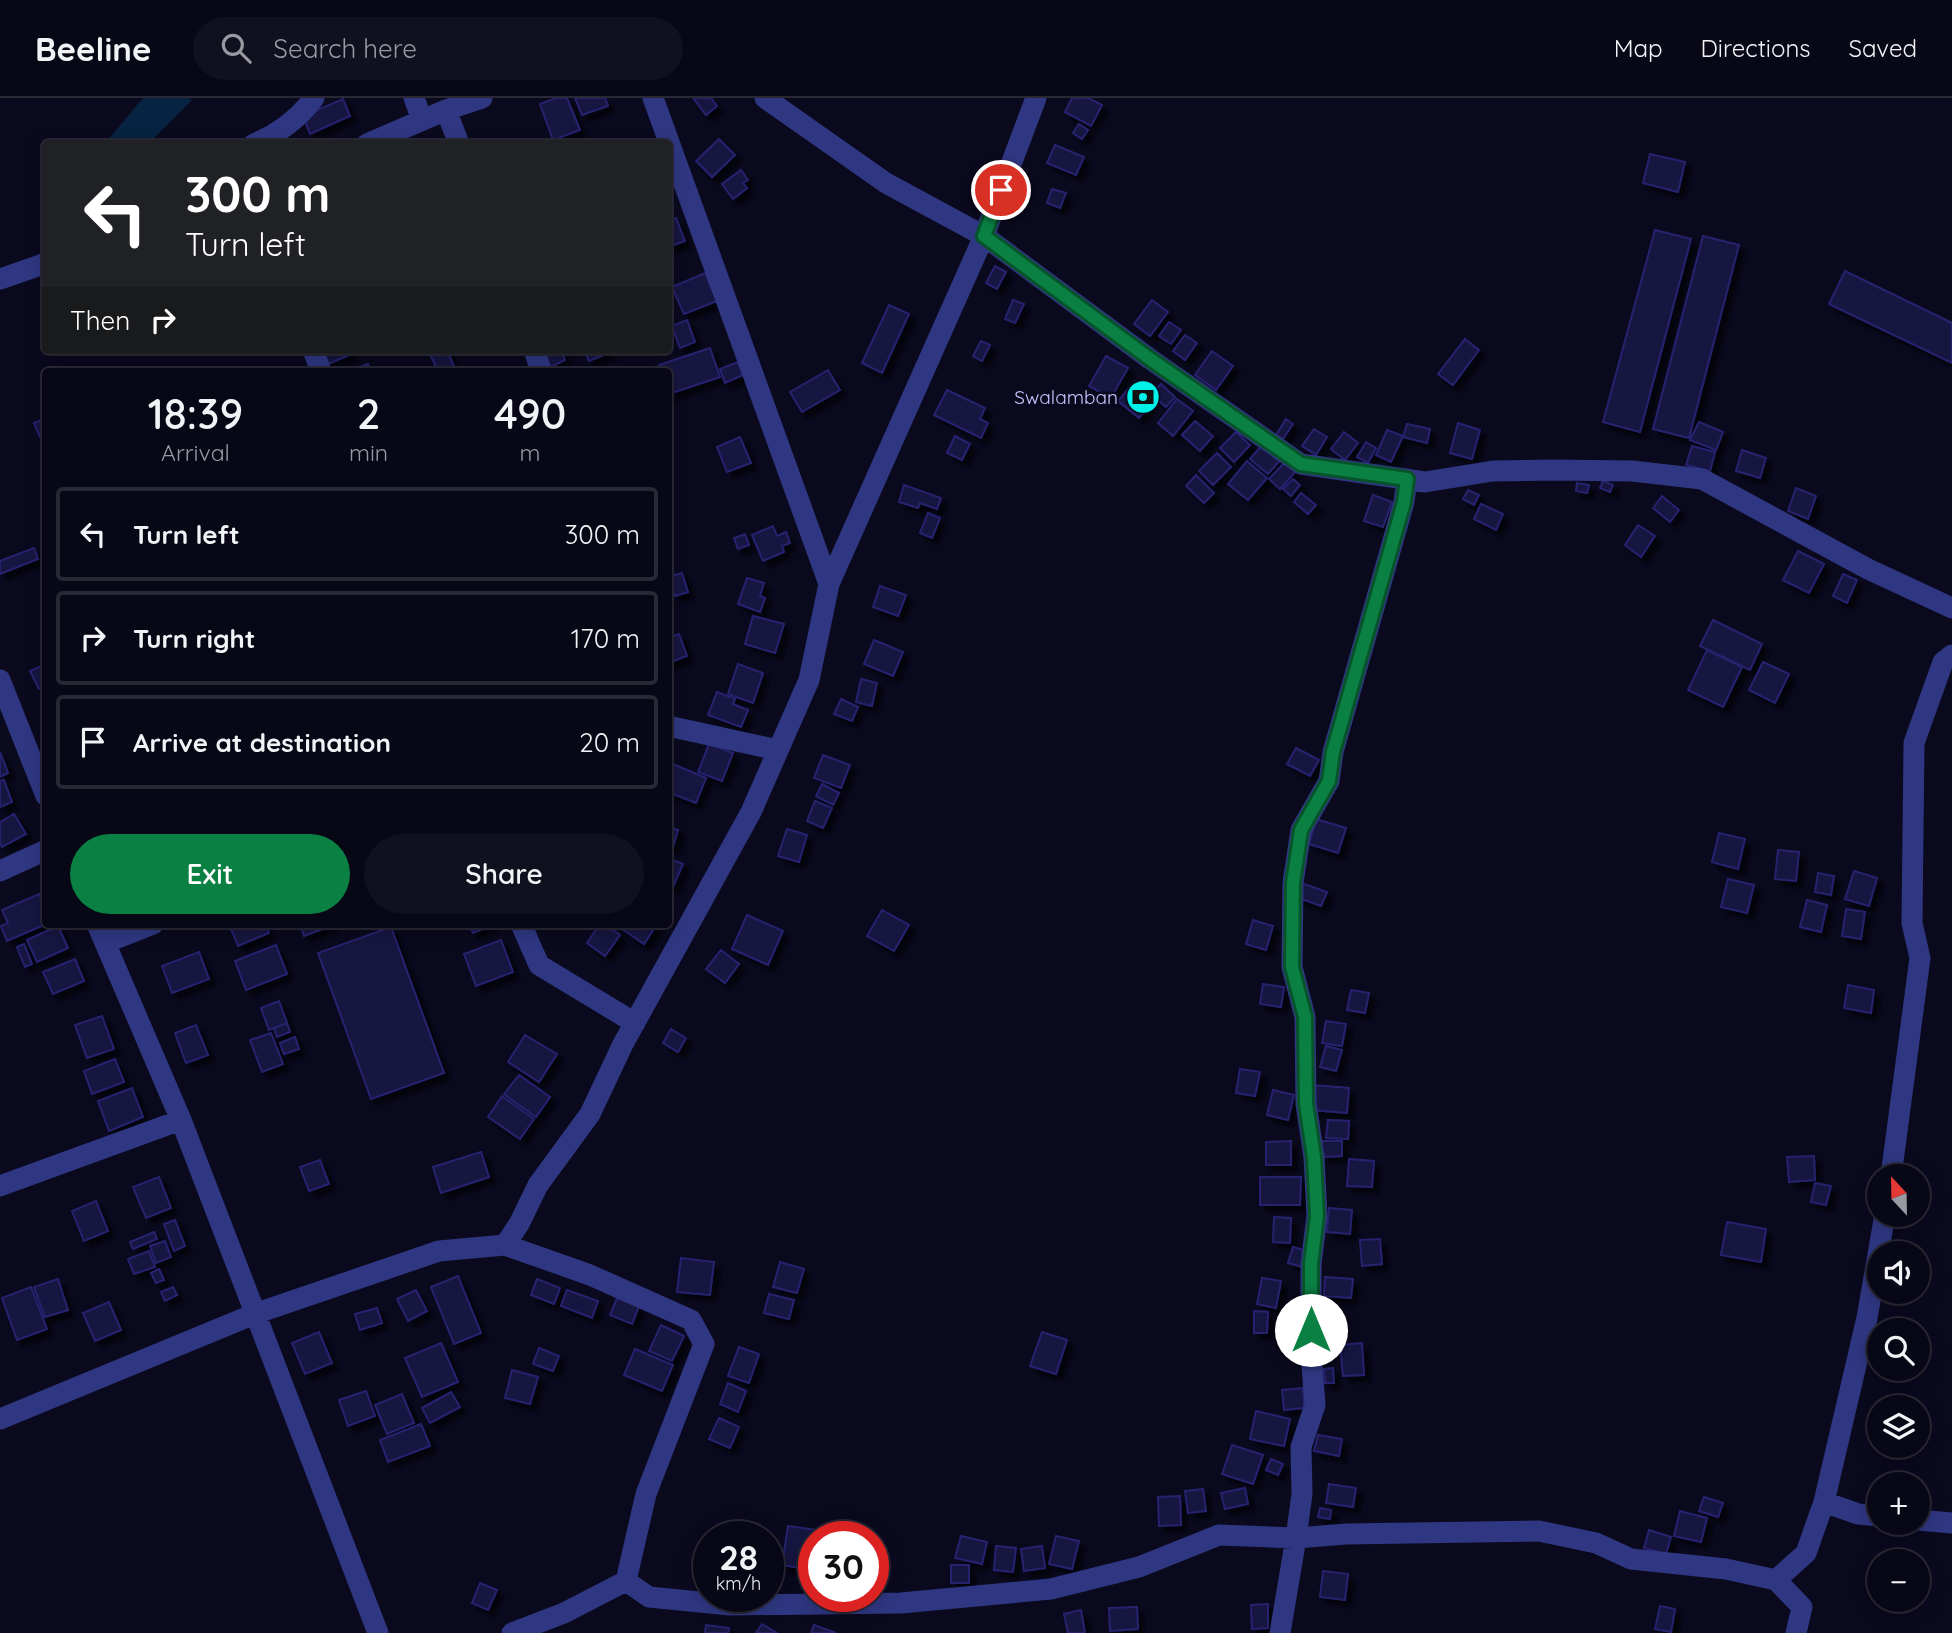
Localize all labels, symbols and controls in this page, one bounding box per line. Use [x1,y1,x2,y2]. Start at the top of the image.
search box [193,17,683,80]
text: Beeline [35,28,151,69]
icon: search [217,29,255,67]
text: Search here [273,32,417,65]
text: Map [1614,33,1663,63]
text: Directions [1701,33,1811,63]
text: Saved [1849,33,1917,63]
pin [971,160,1031,220]
text: 300 m [185,163,330,224]
icon: left [70,168,161,259]
icon: arrive [982,171,1020,209]
text: Turn left [185,224,306,264]
icon: right [144,301,182,339]
text: Then [70,304,130,337]
bank icon: Swalamban [1124,378,1162,416]
place label: Swalamban [1014,385,1118,409]
text: 18:39 [148,387,243,440]
text: 2 [357,387,380,440]
text: 490 [494,387,566,440]
text: Arrival [161,438,230,467]
text: min [349,438,388,467]
text: m [520,438,541,467]
icon: left [74,515,112,553]
text: Turn left [133,518,240,551]
text: 300 m [565,518,640,551]
icon: right [74,619,112,657]
text: Turn right [133,622,255,655]
text: 170 m [571,622,640,655]
icon: arrive [74,723,112,761]
text: Arrive at destination [133,726,391,759]
text: 20 m [579,726,640,759]
button: Exit [70,834,350,914]
button: Share [364,834,644,914]
north arrow [1867,1164,1930,1227]
map controls [1867,1164,1930,1612]
button: sound [1867,1241,1930,1304]
position arrow [1274,1293,1348,1367]
button: search [1867,1318,1930,1381]
button: layers [1867,1395,1930,1458]
button: + [1867,1472,1930,1535]
speed limit sign: 30 [798,1521,889,1612]
text: 28 [719,1535,758,1579]
button: − [1867,1549,1930,1612]
text: km/h [716,1572,761,1595]

